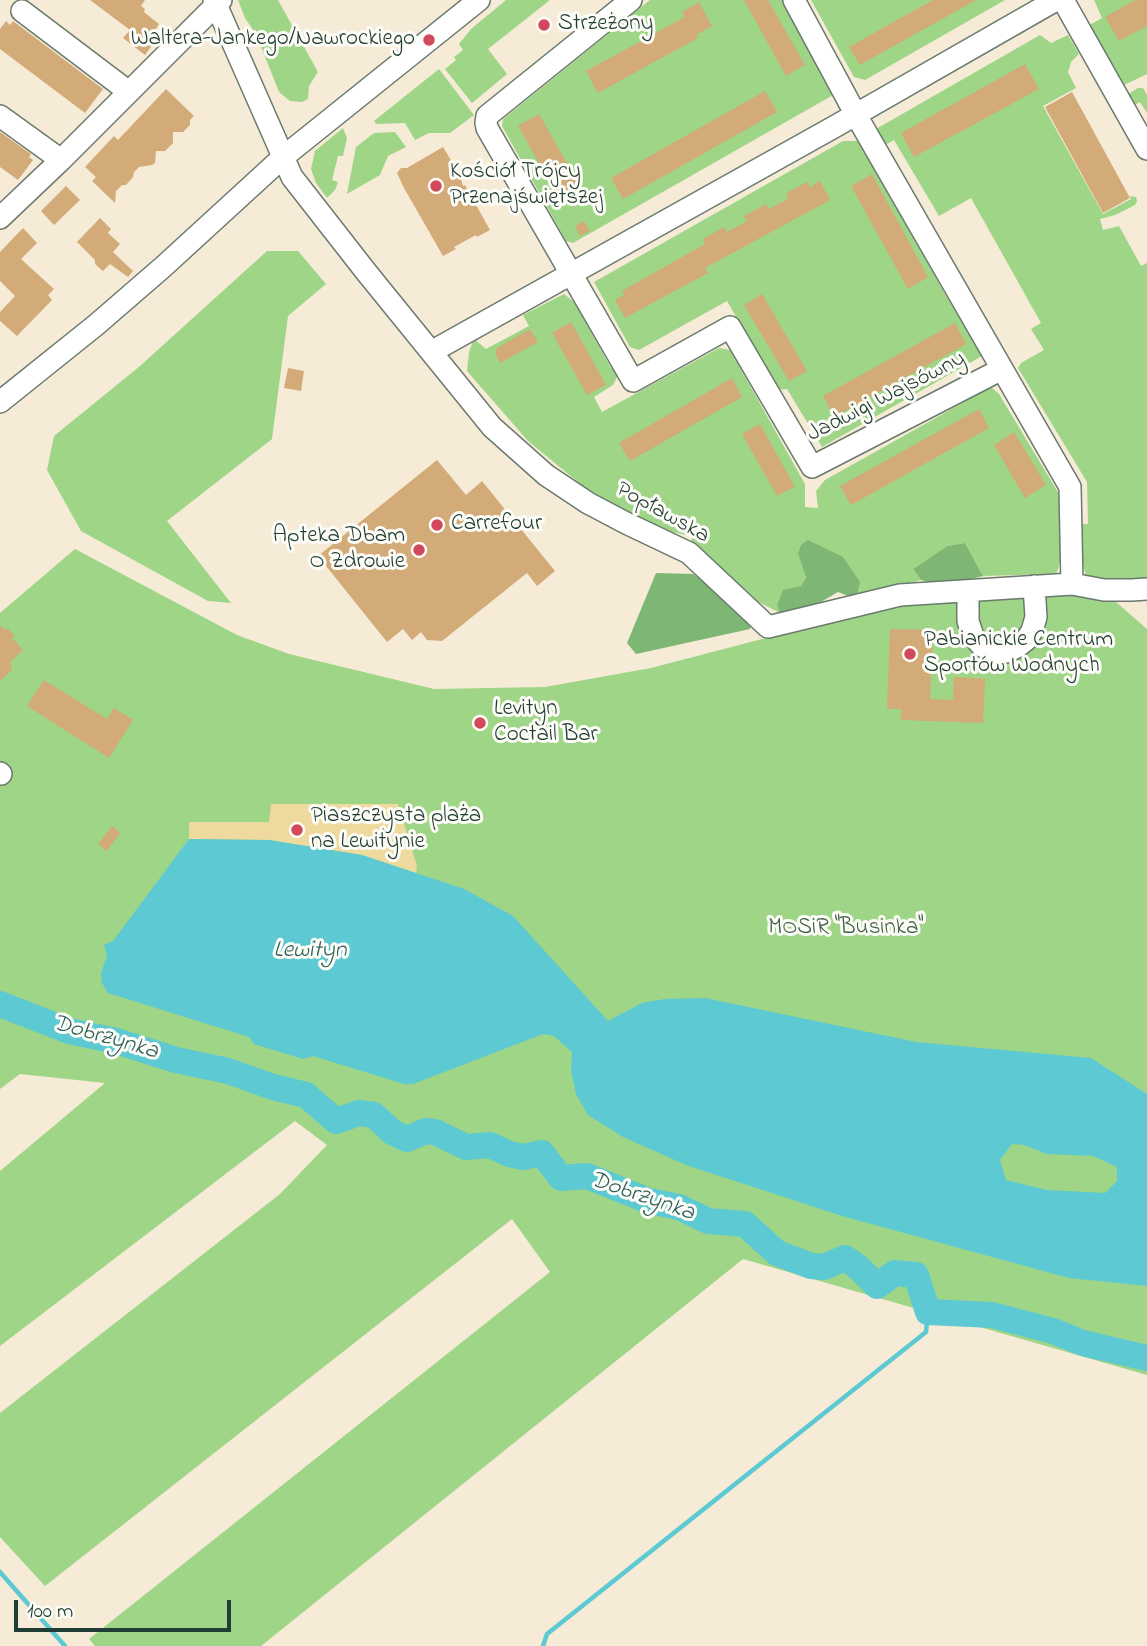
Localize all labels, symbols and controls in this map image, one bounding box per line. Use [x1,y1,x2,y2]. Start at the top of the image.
place label: Strzeżony [558,11,653,39]
marker: Strzeżony [536,17,552,33]
place label: Waltera-Jankego/Nawrockiego [131,26,415,54]
marker: Waltera-Jankego/Nawrockiego [421,32,437,48]
place label: Kościół Trójcy Przenajświętszej [450,159,603,213]
marker: Kościół Trójcy Przenajświętszej [428,178,444,194]
street label: Jadwigi Wajsówny [803,346,971,450]
street label: Popławska [610,477,714,551]
place label: Carrefour [451,511,542,539]
marker: Carrefour [429,517,445,533]
place label: Apteka Dbam O Zdrowie [273,523,405,577]
marker: Apteka Dbam O Zdrowie [411,542,427,558]
place label: Pabianickie Centrum Sportów Wodnych [924,627,1113,681]
marker: Pabianickie Centrum Sportów Wodnych [902,646,918,662]
place label: Levityn Coctail Bar [494,696,598,750]
marker: Levityn Coctail Bar [472,715,488,731]
place label: Piaszczysta plaża na Lewitynie [311,803,481,857]
marker: Piaszczysta plaża na Lewitynie [289,822,305,838]
park label: MOSiR "Businka" [768,915,924,943]
water label: Lewityn [274,938,346,966]
water label: Dobrzynka [49,1010,161,1068]
water label: Dobrzynka [586,1167,698,1229]
scale bar [18,1586,234,1630]
text: 100 m [27,1597,73,1627]

